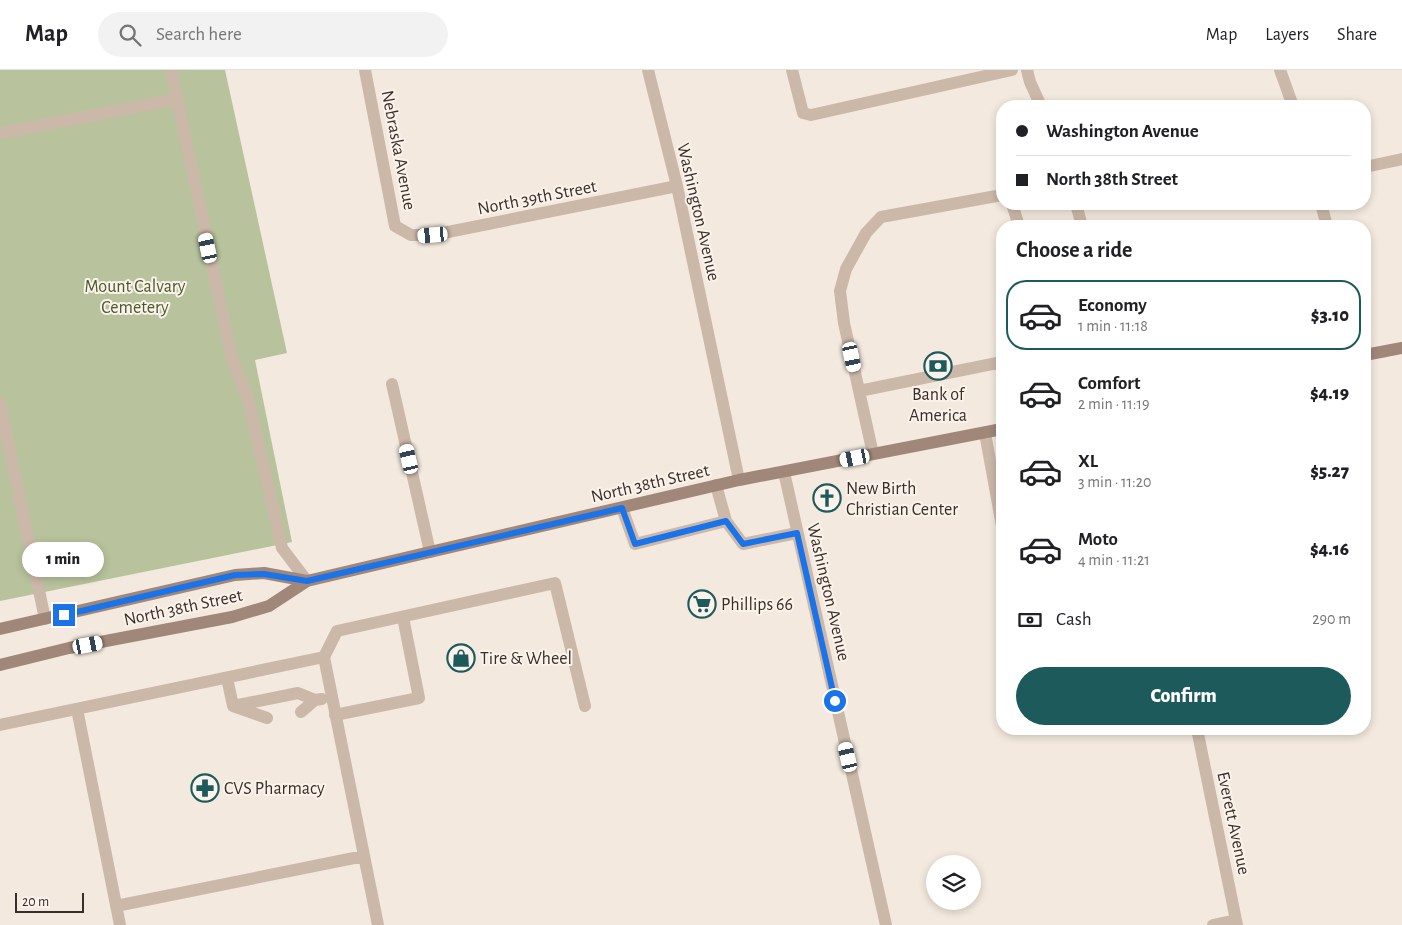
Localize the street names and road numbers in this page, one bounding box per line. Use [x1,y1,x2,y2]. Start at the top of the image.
street label: Nebraska Avenue [378,89,418,212]
street label: Washington Avenue [673,142,723,283]
street label: North 39th Street [476,178,598,218]
street label: North 38th Street [589,462,711,506]
street label: Washington Avenue [803,522,853,663]
street label: North 38th Street [122,587,244,629]
street label: Everett Avenue [1213,770,1253,876]

